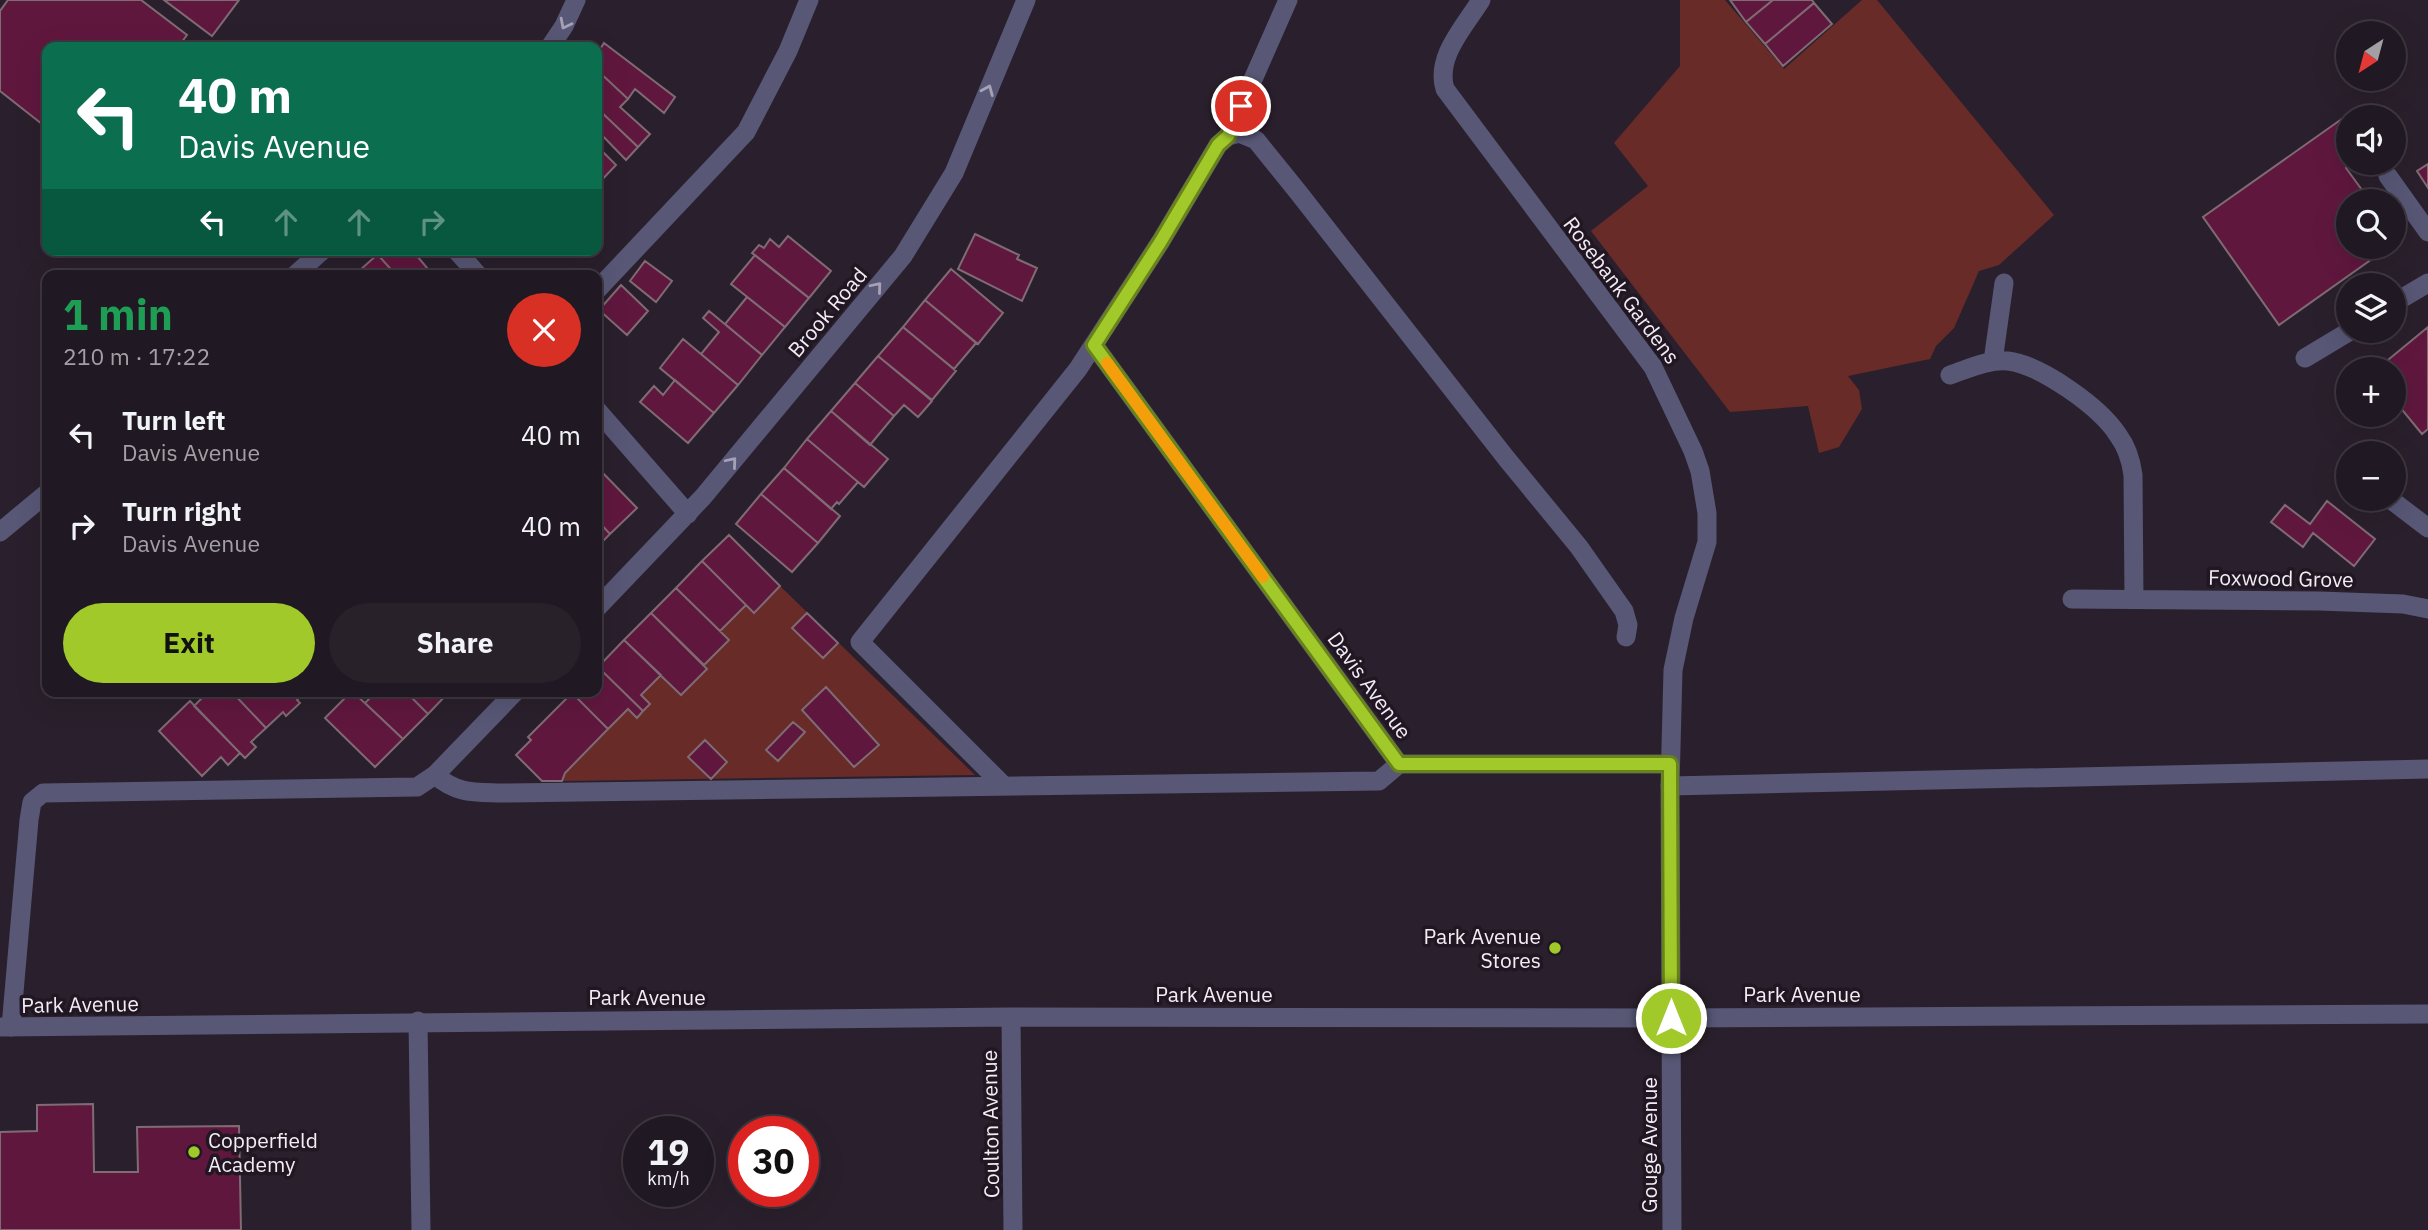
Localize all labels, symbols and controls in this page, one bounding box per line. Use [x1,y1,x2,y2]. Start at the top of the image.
one-way arrow [559,17,573,30]
north arrow [2336,21,2406,91]
map controls [2336,21,2406,511]
text: 40 m [178,63,292,126]
icon: left [63,70,154,161]
pin [1211,76,1271,136]
one-way arrow [980,85,994,97]
icon: arrive [1222,87,1260,125]
button: sound [2336,105,2406,175]
text: Davis Avenue [178,125,370,167]
button: search [2336,189,2406,259]
icon: left [194,203,232,241]
icon: ahead [267,203,305,241]
icon: ahead [340,203,378,241]
icon: right [413,203,451,241]
street label: Rosebank Gardens [1557,211,1687,369]
street label: Brook Road [781,261,873,363]
button: layers [2336,273,2406,343]
one-way arrow [869,283,882,295]
text: 1 min [63,287,173,342]
button: close [507,293,581,367]
text: 210 m · 17:22 [63,341,210,371]
button: + [2336,357,2406,427]
text: Turn left [122,403,225,437]
icon: left [63,416,101,454]
text: 40 m [521,418,581,452]
text: Davis Avenue [122,437,260,467]
button: − [2336,441,2406,511]
one-way arrow [724,458,736,471]
text: Turn right [122,494,241,528]
icon: right [63,507,101,545]
text: 40 m [521,509,581,543]
text: Davis Avenue [122,528,260,558]
street label: Foxwood Grove [2208,563,2354,593]
button: Exit [63,603,315,683]
button: Share [329,603,581,683]
street label: Davis Avenue [1322,626,1418,744]
place label: Park Avenue Stores [1423,922,1541,974]
marker: Park Avenue Stores [1547,940,1563,956]
street label: Park Avenue [1155,980,1273,1008]
street label: Park Avenue [1743,980,1861,1008]
position arrow [1634,981,1708,1055]
street label: Park Avenue [588,983,706,1011]
street label: Park Avenue [21,989,139,1019]
street label: Coulton Avenue [975,1050,1005,1198]
street label: Gouge Avenue [1635,1077,1663,1213]
speed limit sign: 30 [728,1116,819,1207]
place label: Copperfield Academy [208,1126,318,1178]
text: 19 [647,1129,690,1175]
marker: Copperfield Academy [186,1144,202,1160]
text: km/h [647,1167,690,1190]

